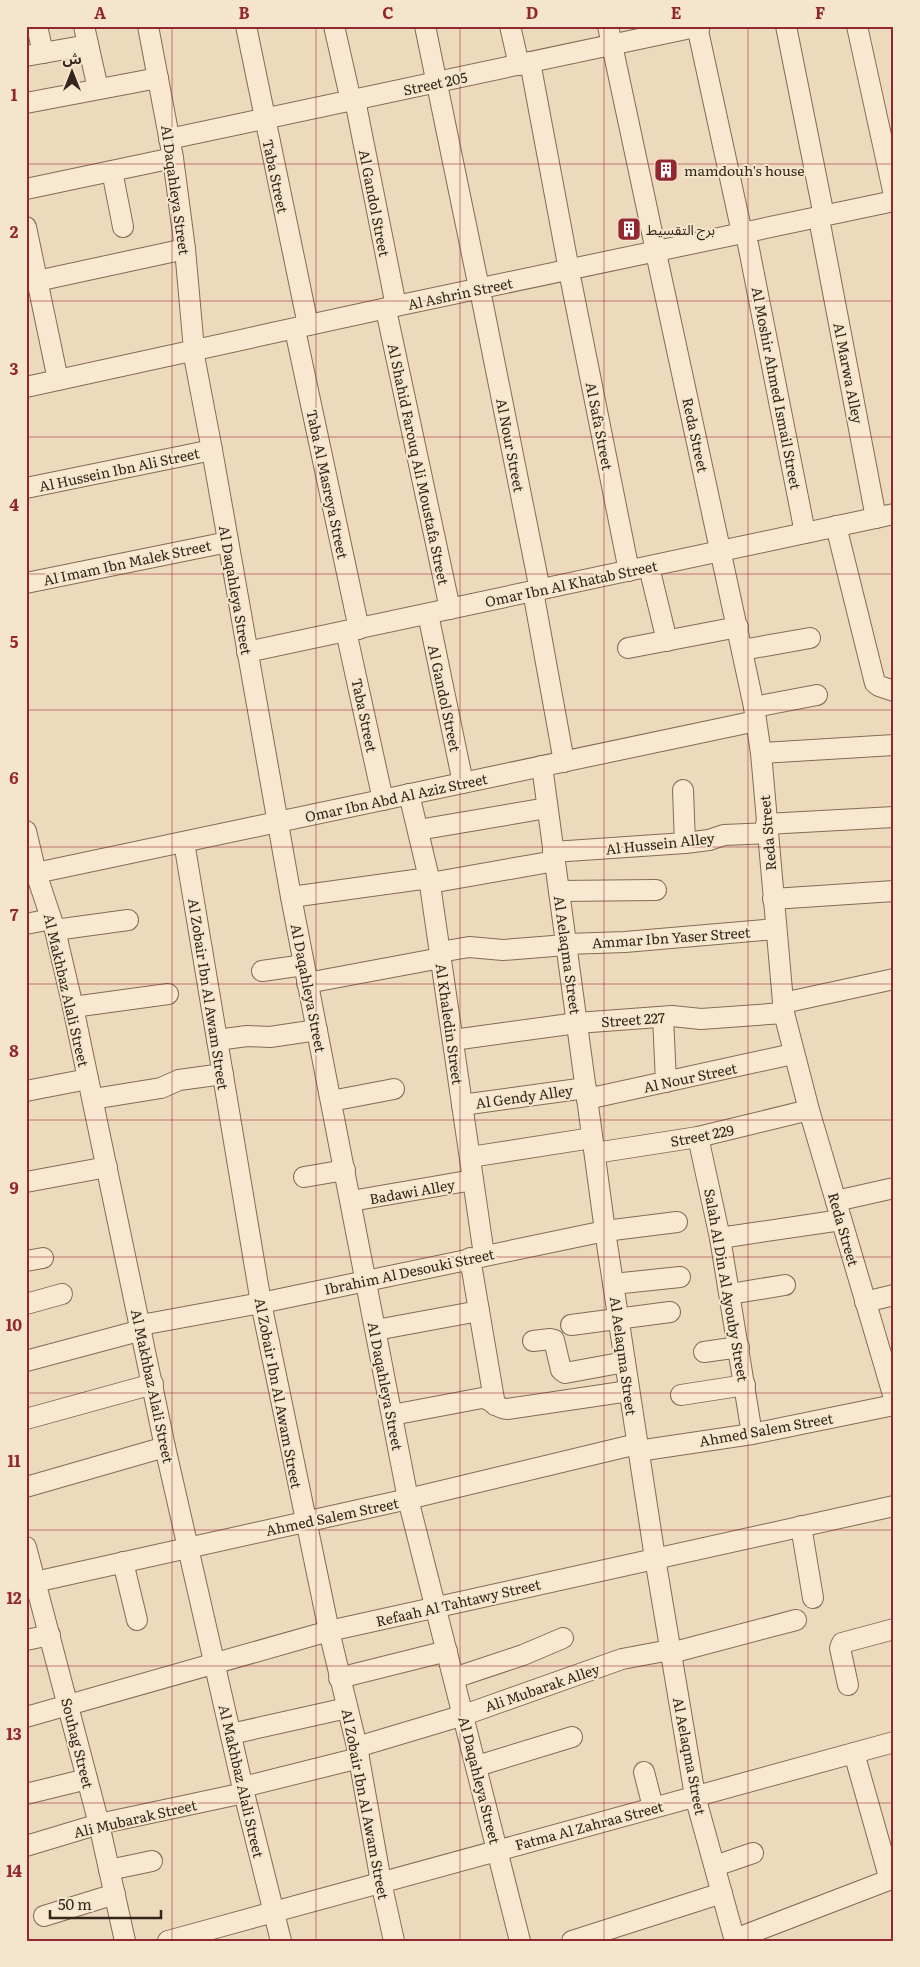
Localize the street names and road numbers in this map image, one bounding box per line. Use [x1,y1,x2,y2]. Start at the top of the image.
street label: Street 205 [401,66,469,100]
street label: Al Daqahleya Street [157,124,195,257]
street label: Taba Street [258,137,294,215]
street label: Al Gandol Street [355,148,395,259]
street label: Al Ashrin Street [406,272,515,314]
street label: Al Moshir Ahmed Ismail Street [748,285,807,491]
street label: Al Marwa Alley [829,321,869,426]
street label: Al Shahid Farouq Ali Moustafa Street [384,341,454,587]
street label: Al Safa Street [582,380,618,472]
street label: Al Nour Street [492,396,530,494]
street label: Reda Street [678,396,714,475]
street label: Taba Al Masreya Street [302,407,354,561]
street label: Al Hussein Ibn Ali Street [37,442,201,496]
street label: Al Daqahleya Street [215,524,257,657]
street label: Al Imam Ibn Malek Street [41,534,213,590]
street label: Omar Ibn Al Khatab Street [483,555,659,611]
street label: Al Gandol Street [424,643,466,754]
street label: Taba Street [347,676,383,754]
street label: Omar Ibn Abd Al Aziz Street [303,768,490,826]
street label: Reda Street [754,794,780,872]
street label: Al Hussein Alley [605,827,716,859]
street label: Al Aelaqma Street [550,894,586,1016]
street label: Al Zobair Ibn Al Awam Street [184,897,234,1092]
street label: Al Makhbaz Alali Street [40,911,94,1069]
street label: Ammar Ibn Yaser Street [591,921,751,953]
street label: Al Daqahleya Street [287,922,331,1054]
street label: Al Khaledin Street [432,962,468,1086]
street label: Street 227 [600,1007,666,1031]
street label: Al Nour Street [641,1057,739,1097]
street label: Al Gendy Alley [474,1079,575,1113]
street label: Street 229 [668,1119,736,1151]
street label: Badawi Alley [368,1173,457,1208]
street label: Salah Al Din Al Ayouby Street [700,1187,754,1383]
street label: Reda Street [824,1190,864,1269]
street label: Ibrahim Al Desouki Street [322,1243,496,1299]
street label: Al Aelaqma Street [606,1295,642,1417]
street label: Al Zobair Ibn Al Awam Street [251,1296,307,1490]
street label: Al Makhbaz Alali Street [127,1307,179,1465]
street label: Al Daqahleya Street [364,1320,408,1452]
street label: Ahmed Salem Street [698,1407,835,1451]
street label: Ahmed Salem Street [264,1492,401,1540]
street label: Refaah Al Tahtawy Street [374,1573,543,1631]
street label: Ali Mubarak Alley [482,1658,603,1716]
street label: Al Aelaqma Street [669,1695,711,1817]
street label: Souhag Street [57,1696,99,1791]
street label: Al Makhbaz Alali Street [215,1702,269,1860]
street label: Al Zobair Ibn Al Awam Street [338,1707,394,1901]
street label: Al Daqahleya Street [454,1714,506,1846]
street label: Ali Mubarak Street [71,1794,199,1842]
street label: Fatma Al Zahraa Street [513,1795,666,1854]

